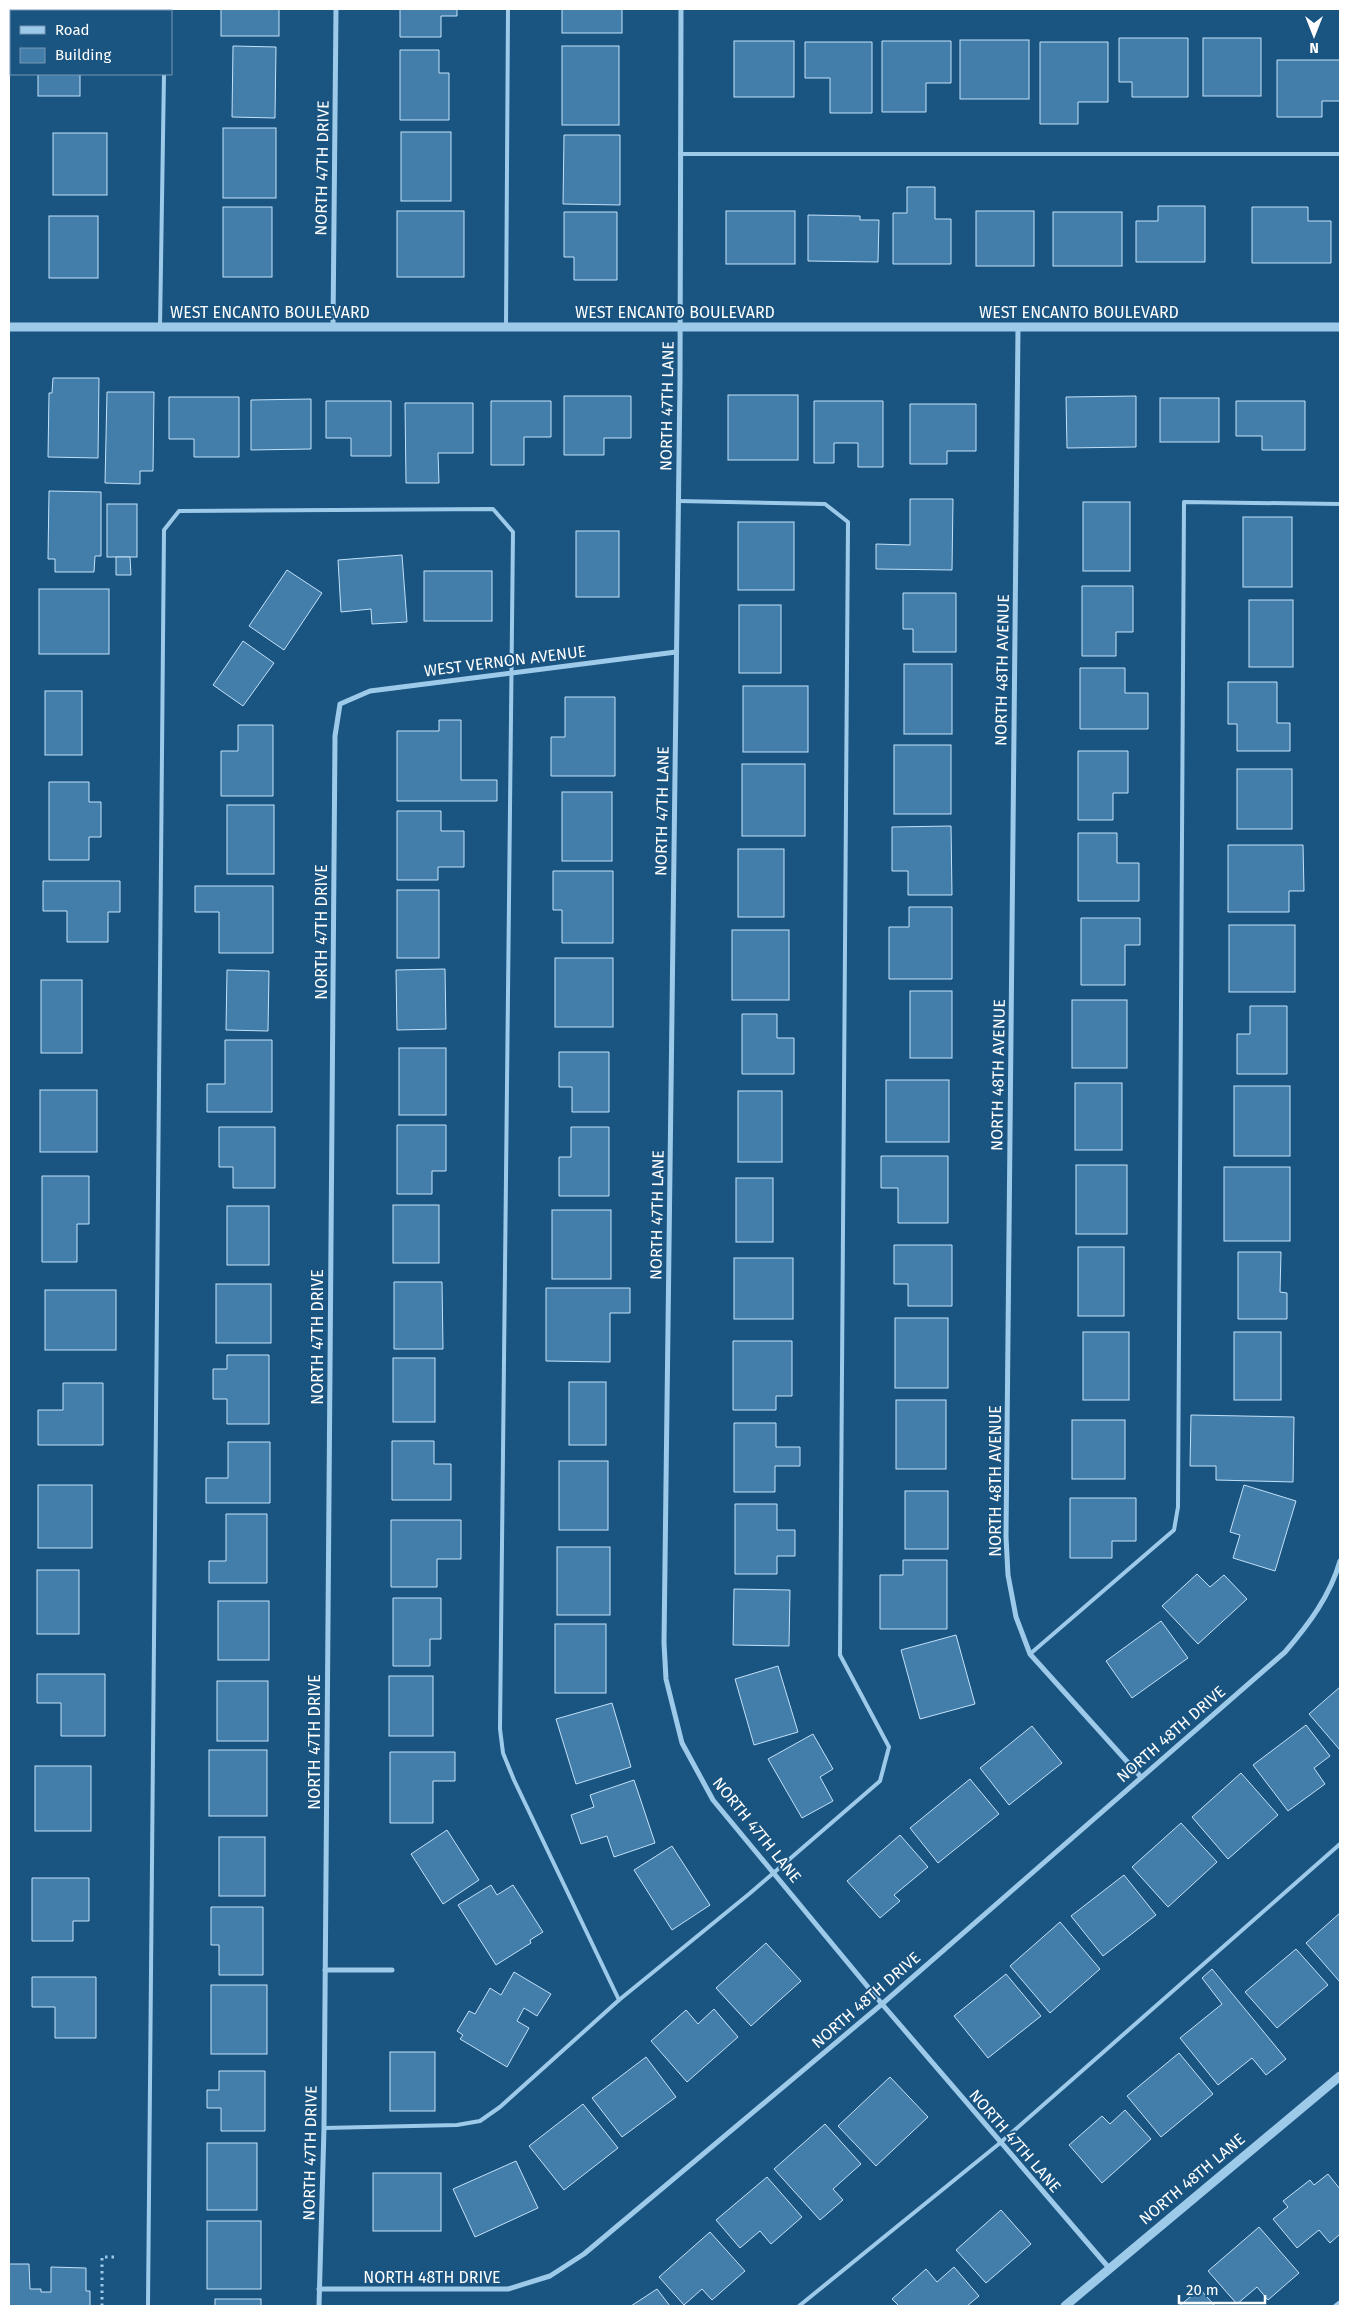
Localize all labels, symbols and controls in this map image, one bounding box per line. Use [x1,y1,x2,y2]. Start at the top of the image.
legend [10,10,172,75]
north arrow [1289,10,1339,60]
text: Road [55,21,90,39]
text: N [1309,39,1319,56]
text: Building [55,46,111,64]
street label: NORTH 47TH DRIVE [311,100,333,236]
street label: WEST ENCANTO BOULEVARD [170,303,370,322]
street label: WEST ENCANTO BOULEVARD [575,303,775,322]
street label: WEST ENCANTO BOULEVARD [979,303,1179,322]
street label: NORTH 47TH LANE [656,341,678,471]
street label: NORTH 48TH AVENUE [991,594,1013,746]
street label: WEST VERNON AVENUE [423,642,587,680]
street label: NORTH 47TH LANE [651,746,673,876]
street label: NORTH 47TH DRIVE [312,864,331,1000]
street label: NORTH 48TH AVENUE [987,999,1009,1151]
street label: NORTH 47TH LANE [646,1150,668,1280]
street label: NORTH 47TH DRIVE [308,1269,327,1405]
street label: NORTH 48TH AVENUE [986,1405,1005,1557]
street label: NORTH 47TH DRIVE [305,1674,324,1810]
street label: NORTH 48TH DRIVE [1113,1682,1229,1786]
street label: NORTH 47TH LANE [709,1774,805,1886]
street label: NORTH 48TH DRIVE [808,1948,924,2052]
street label: NORTH 47TH DRIVE [299,2085,321,2221]
street label: NORTH 47TH LANE [965,2086,1065,2196]
street label: NORTH 48TH LANE [1135,2129,1249,2229]
street label: NORTH 48TH DRIVE [363,2268,501,2287]
scale bar [1179,2272,1265,2304]
text: 20 m [1186,2281,1219,2299]

